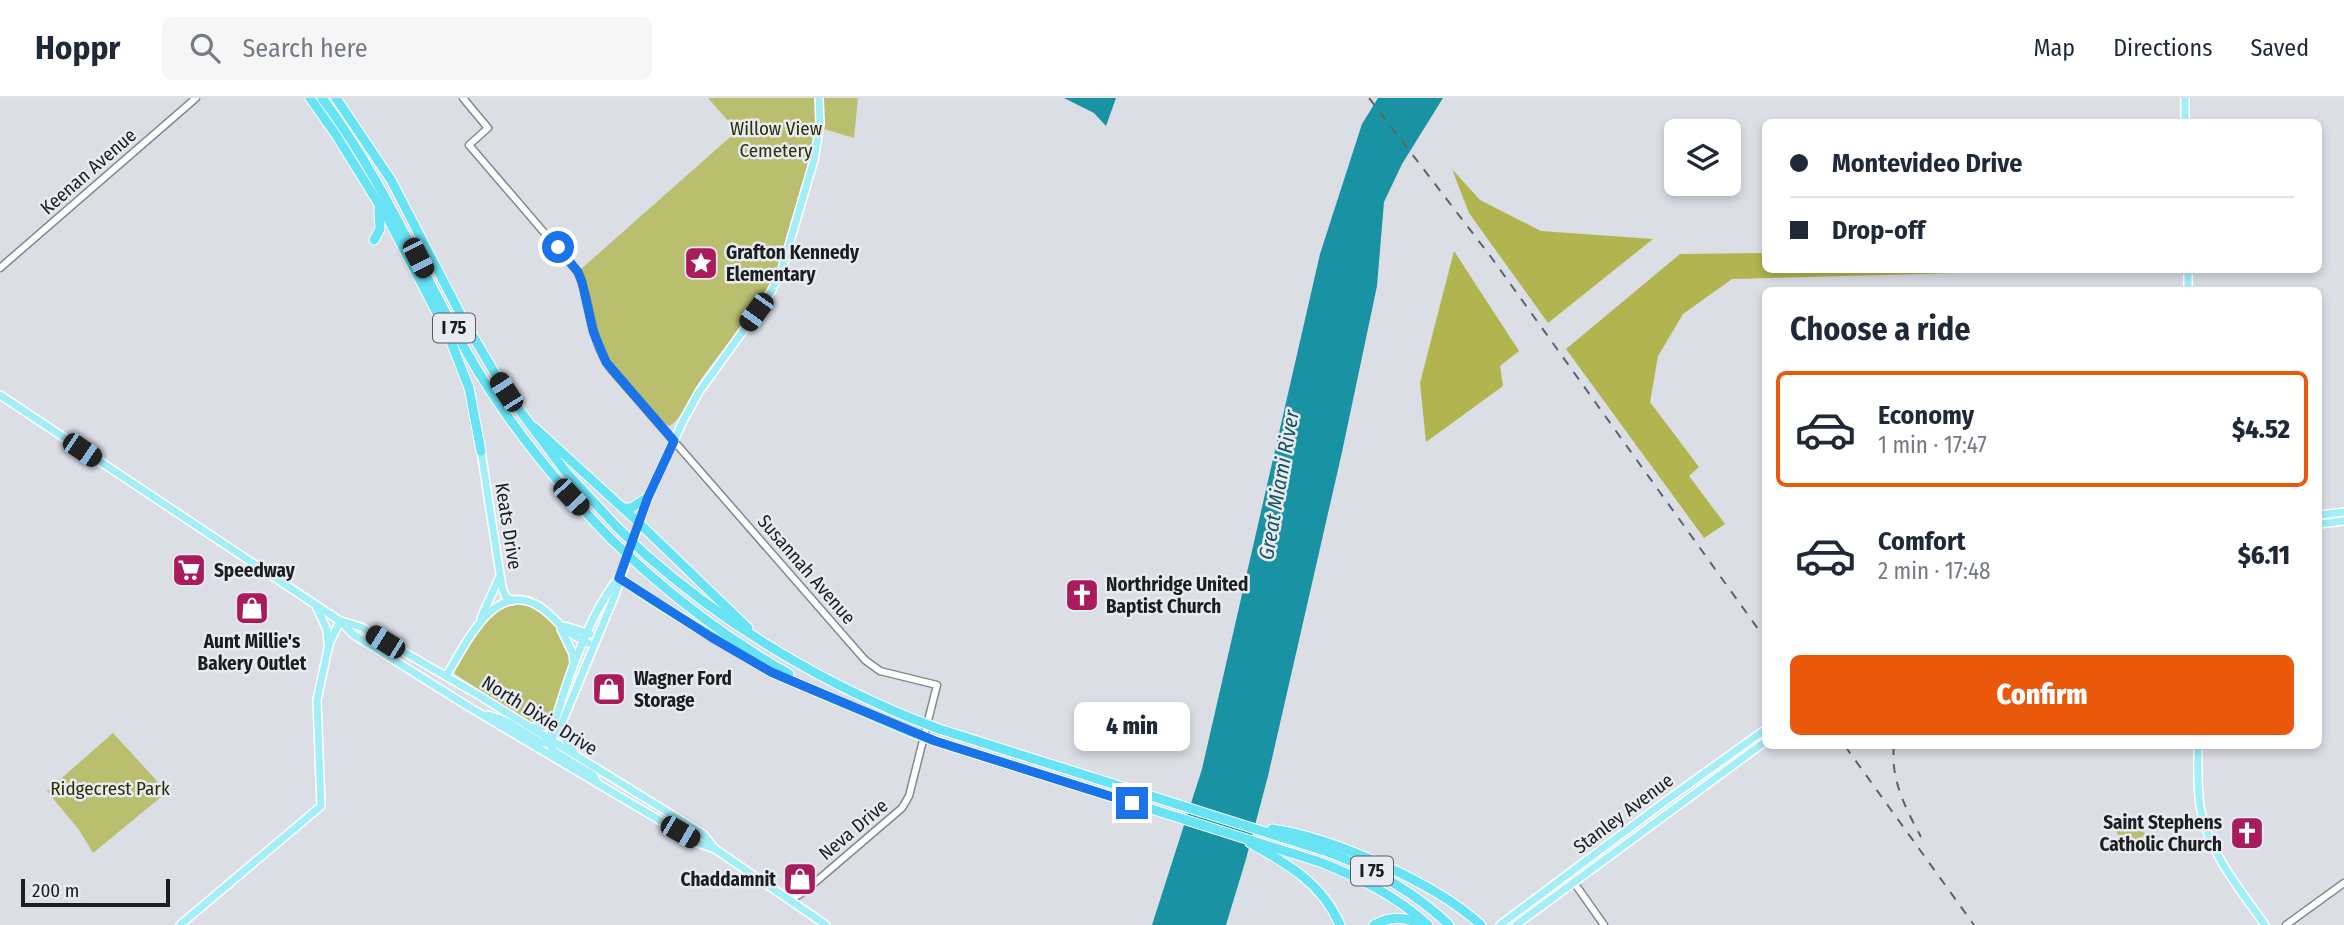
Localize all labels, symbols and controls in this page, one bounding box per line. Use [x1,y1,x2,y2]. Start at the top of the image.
search box [162,17,652,80]
text: Hoppr [35,28,120,68]
icon: search [186,29,224,67]
text: Search here [242,33,368,64]
text: Map [2034,34,2075,62]
text: Directions [2113,34,2212,62]
text: Saved [2250,34,2309,62]
park label: Willow View Cemetery [730,117,823,162]
map controls [1664,119,1741,196]
button: layers [1664,119,1741,196]
street label: Keenan Avenue [36,124,141,219]
text: Montevideo Drive [1832,148,2022,179]
text: Drop-off [1832,215,1925,246]
route start [542,231,574,263]
car [400,235,437,281]
place label: Grafton Kennedy Elementary [726,241,860,286]
place icon: Grafton Kennedy Elementary [682,244,720,282]
car [736,289,777,335]
text: Choose a ride [1790,310,1971,348]
road number: I 75 [433,313,475,342]
car [486,369,527,415]
icon: car [1794,398,1857,461]
text: Economy [1878,400,1974,431]
water label: Great Miami River [1253,407,1305,562]
text: $4.52 [2232,414,2290,445]
car [59,430,106,470]
text: 1 min · 17:47 [1878,431,1987,459]
car [549,474,594,520]
street label: Keats Drive [490,481,527,571]
street label: Susannah Avenue [753,510,860,629]
icon: car [1794,524,1857,587]
text: Comfort [1878,526,1966,557]
text: $6.11 [2238,540,2290,571]
supermarket icon: Speedway [170,551,208,589]
text: 2 min · 17:48 [1878,557,1991,585]
place label: Speedway [214,559,296,582]
place label: Northridge United Baptist Church [1106,573,1248,618]
church icon: Northridge United Baptist Church [1063,576,1101,614]
shop icon: Aunt Millie's Bakery Outlet [233,589,271,627]
car [362,622,409,662]
place label: Aunt Millie's Bakery Outlet [198,630,307,675]
button: Confirm [1790,655,2294,735]
place label: Wagner Ford Storage [634,667,732,712]
shop icon: Wagner Ford Storage [590,670,628,708]
street label: North Dixie Drive [478,671,602,760]
callout: 4 min [1074,702,1190,750]
text: 4 min [1106,712,1158,740]
street label: Stanley Avenue [1569,768,1678,858]
park label: Ridgecrest Park [50,777,170,800]
route end [1116,787,1148,819]
street label: Neva Drive [814,794,893,865]
place label: Saint Stephens Catholic Church [2099,811,2223,856]
car [657,812,704,852]
church icon: Saint Stephens Catholic Church [2228,814,2266,852]
road number: I 75 [1351,856,1393,886]
shop icon: Chaddamnit [781,860,819,898]
place label: Chaddamnit [681,868,776,891]
scale bar [21,876,170,908]
text: 200 m [32,879,79,902]

